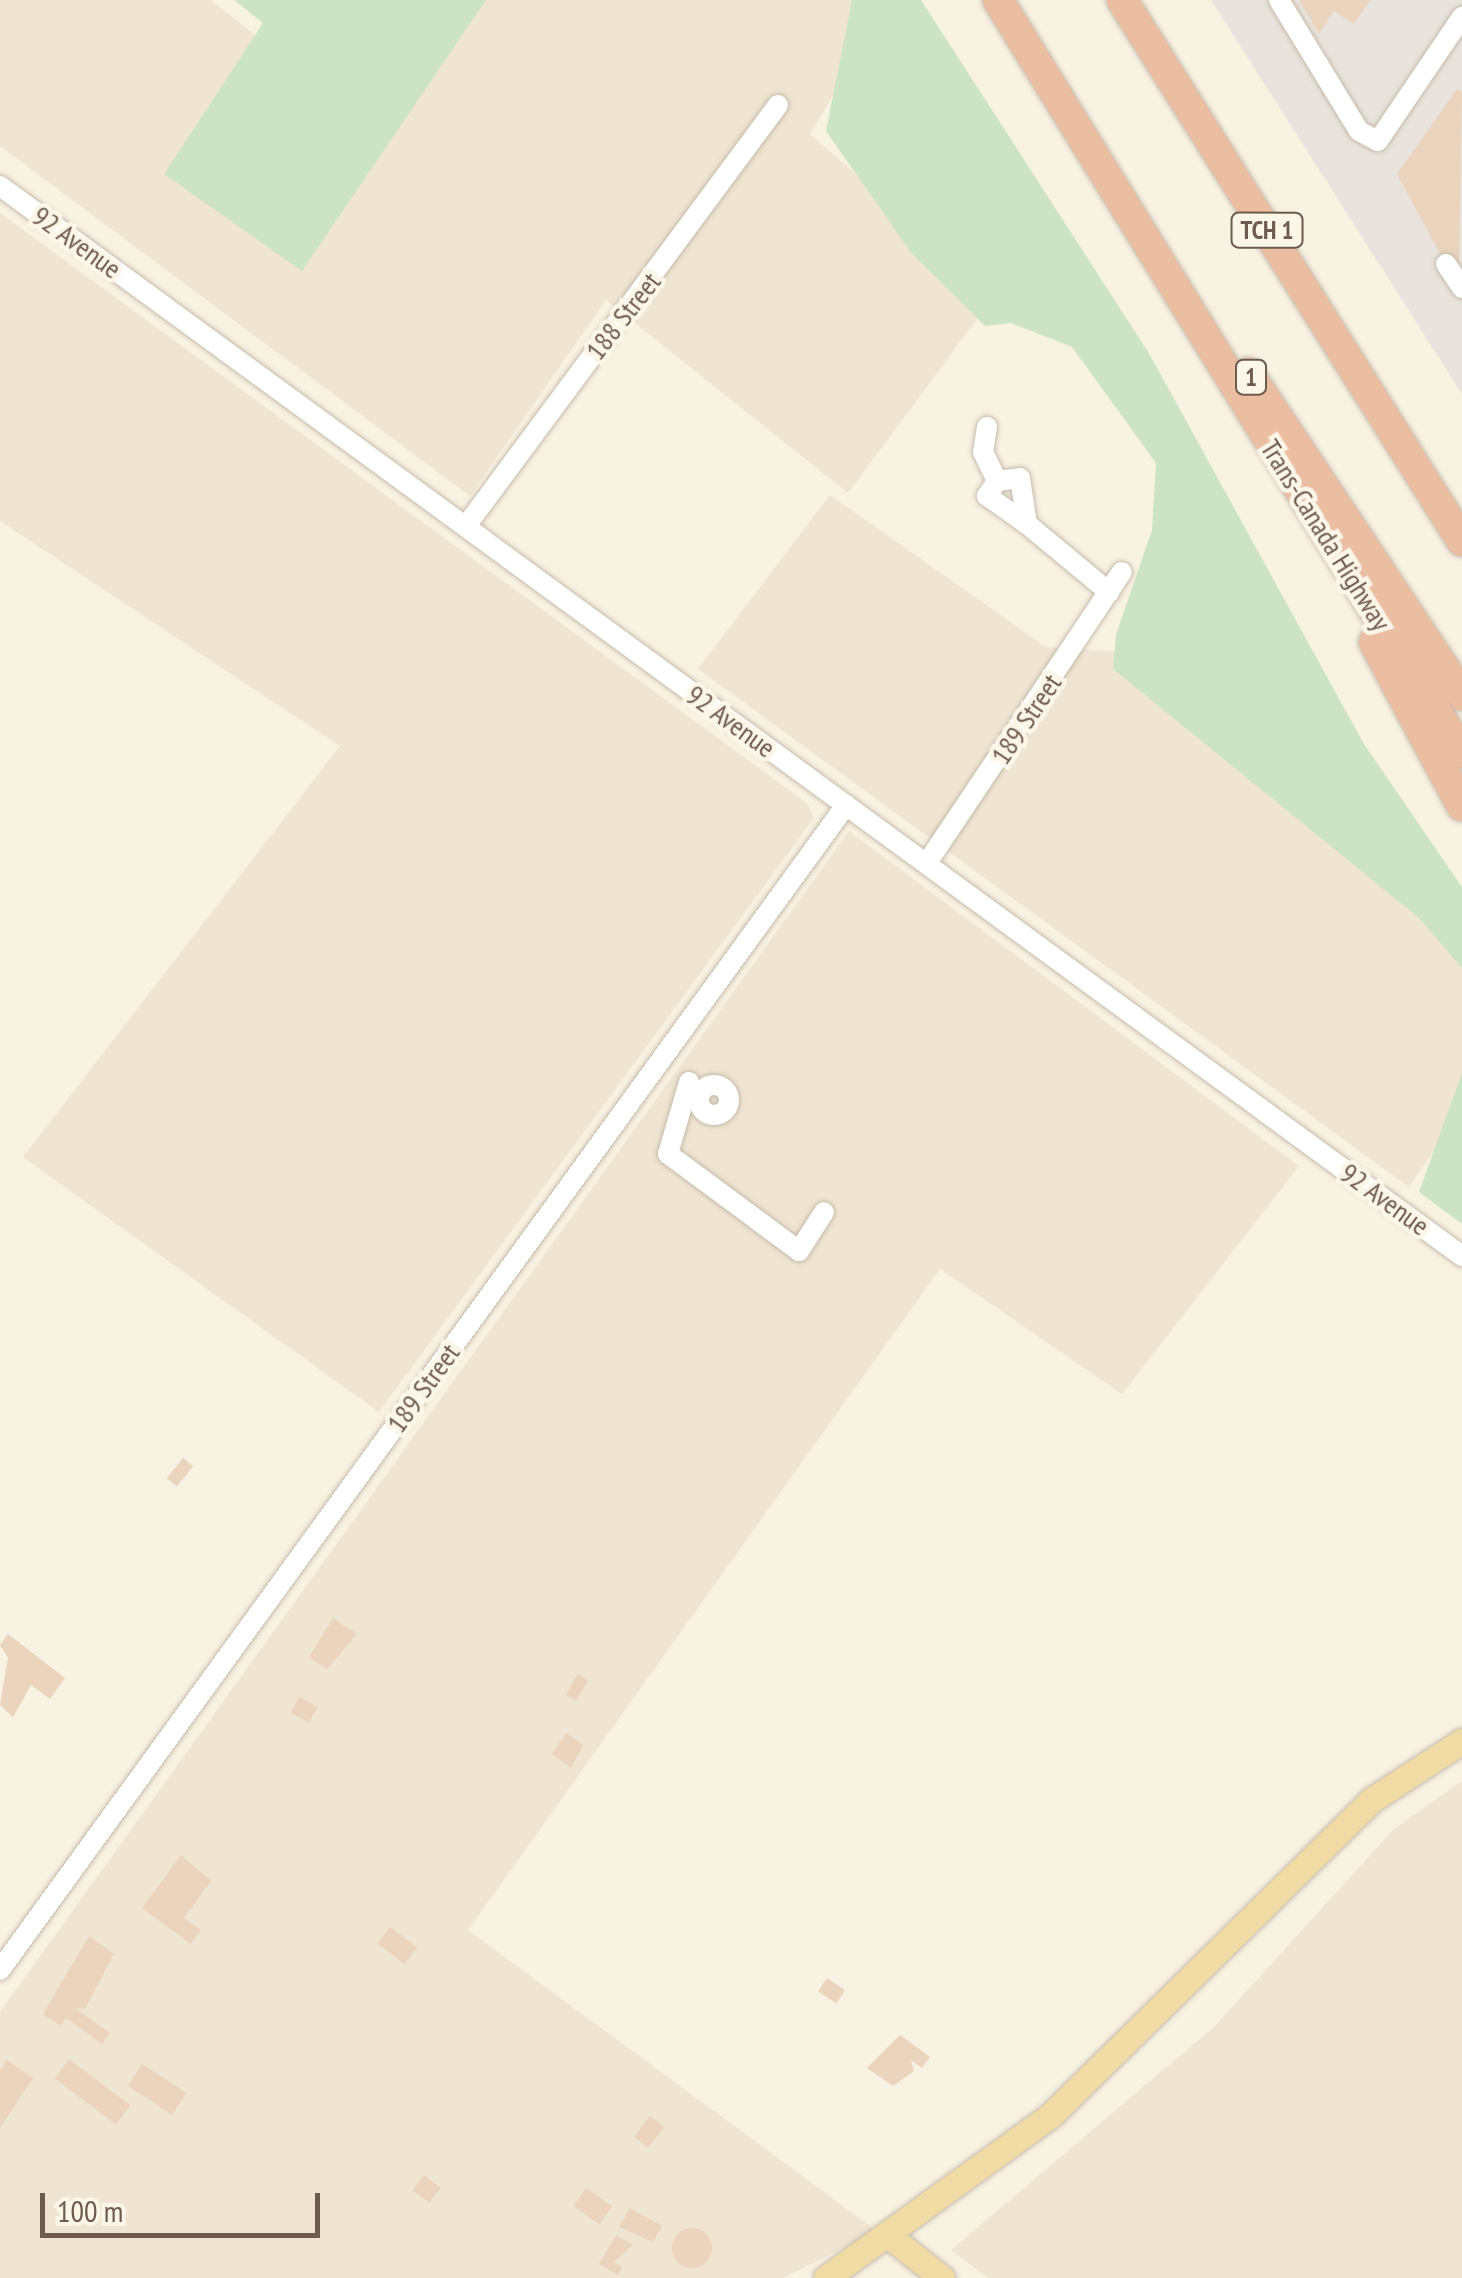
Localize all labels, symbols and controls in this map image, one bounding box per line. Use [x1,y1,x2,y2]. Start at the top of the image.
street label: 92 Avenue [26,198,128,286]
road number: TCH 1 [1230,210,1304,250]
street label: 188 Street [578,266,668,366]
road number: 1 [1234,357,1268,397]
street label: Trans-Canada Highway [1254,433,1398,637]
street label: 189 Street [984,667,1068,771]
street label: 92 Avenue [680,677,782,765]
street label: 92 Avenue [1334,1155,1436,1243]
street label: 189 Street [380,1337,466,1439]
scale bar [45,2173,325,2235]
text: 100 m [57,2191,123,2230]

